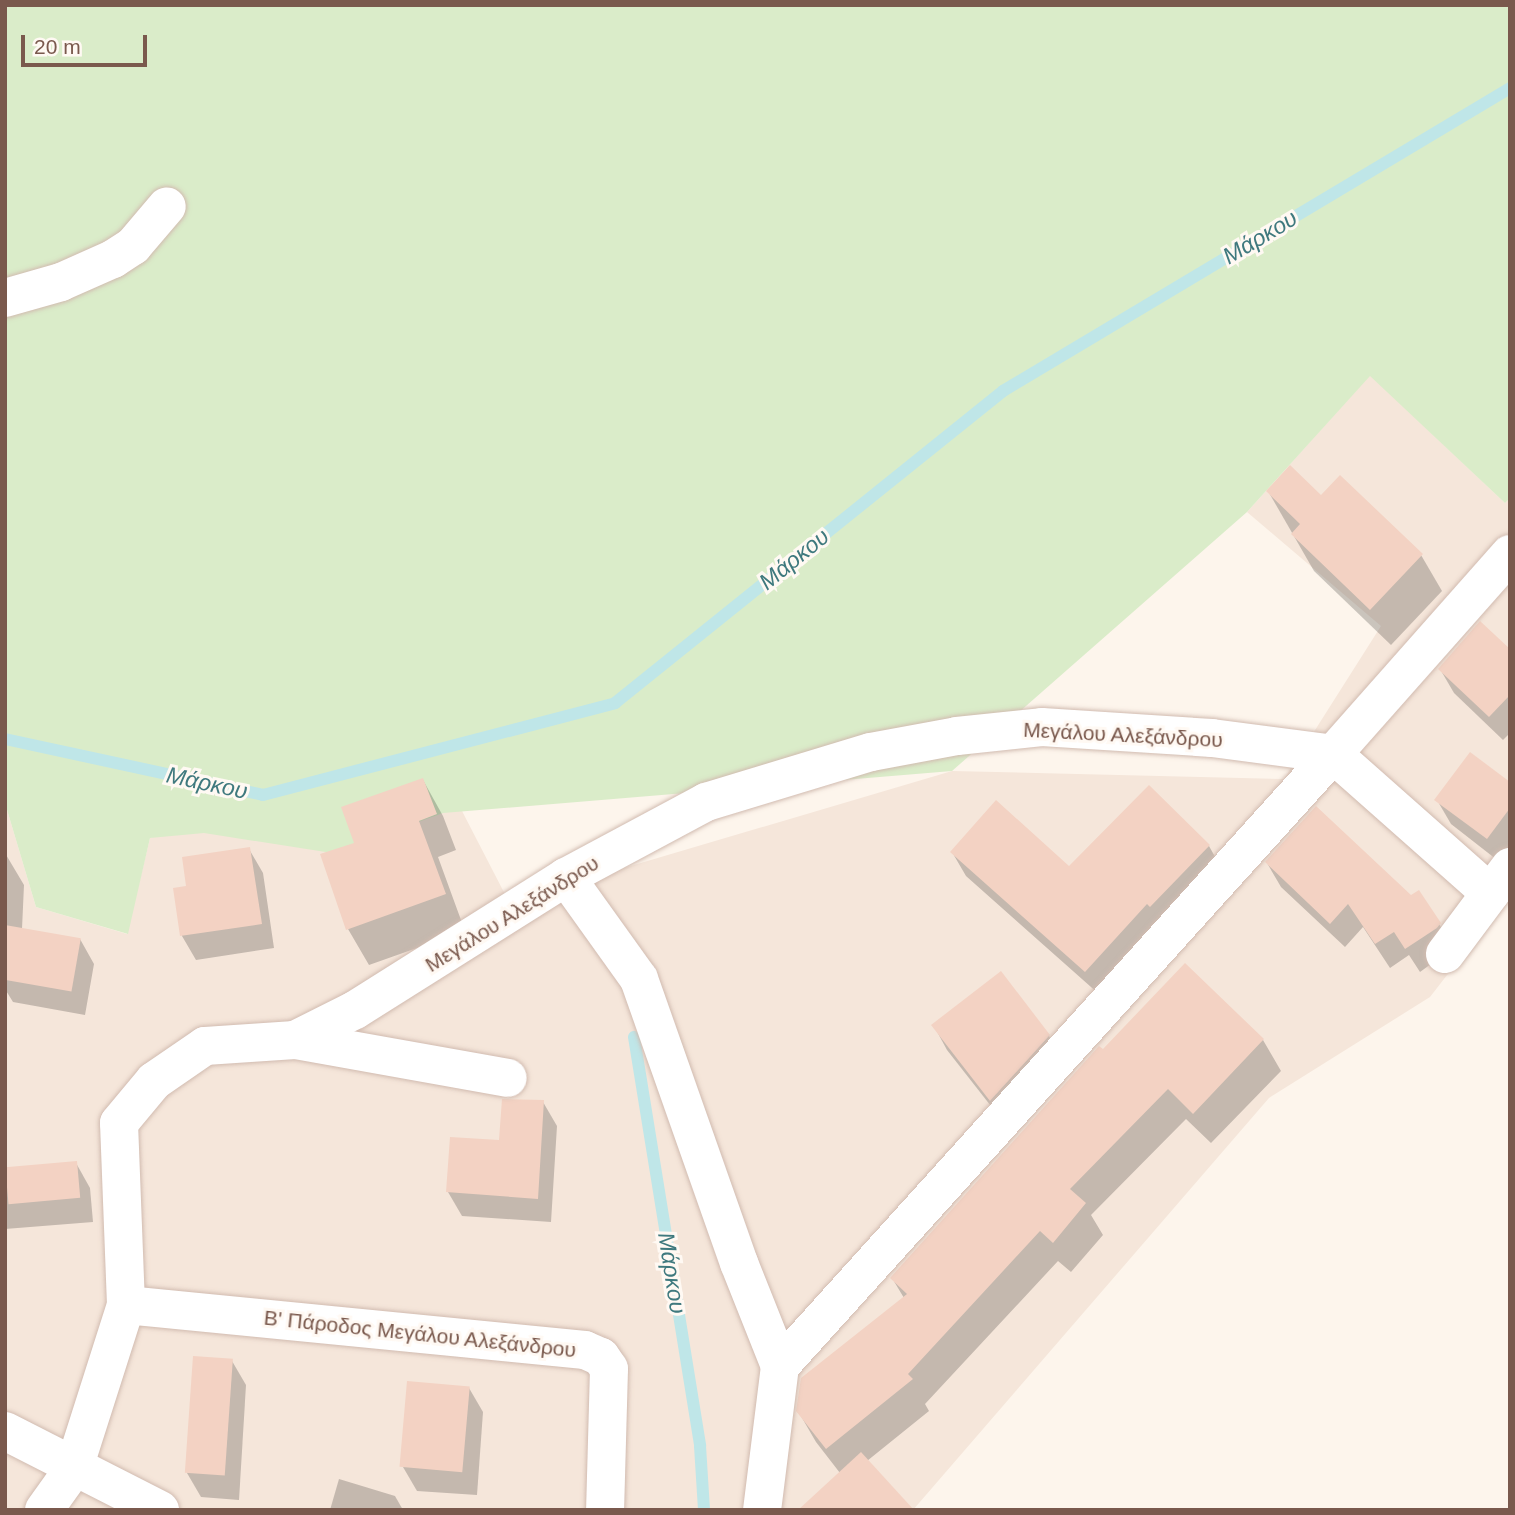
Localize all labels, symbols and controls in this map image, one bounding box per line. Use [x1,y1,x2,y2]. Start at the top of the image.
scale bar [24,21,150,65]
text: 20 m [34,35,81,58]
water label: Μάρκου [1218,204,1302,270]
water label: Μάρκου [753,522,835,596]
street label: Μεγάλου Αλεξάνδρου [1022,717,1224,753]
water label: Μάρκου [164,761,250,805]
street label: Μεγάλου Αλεξάνδρου [420,850,604,978]
water label: Μάρκου [652,1230,692,1316]
street label: Β' Πάροδος Μεγάλου Αλεξάνδρου [262,1305,578,1363]

